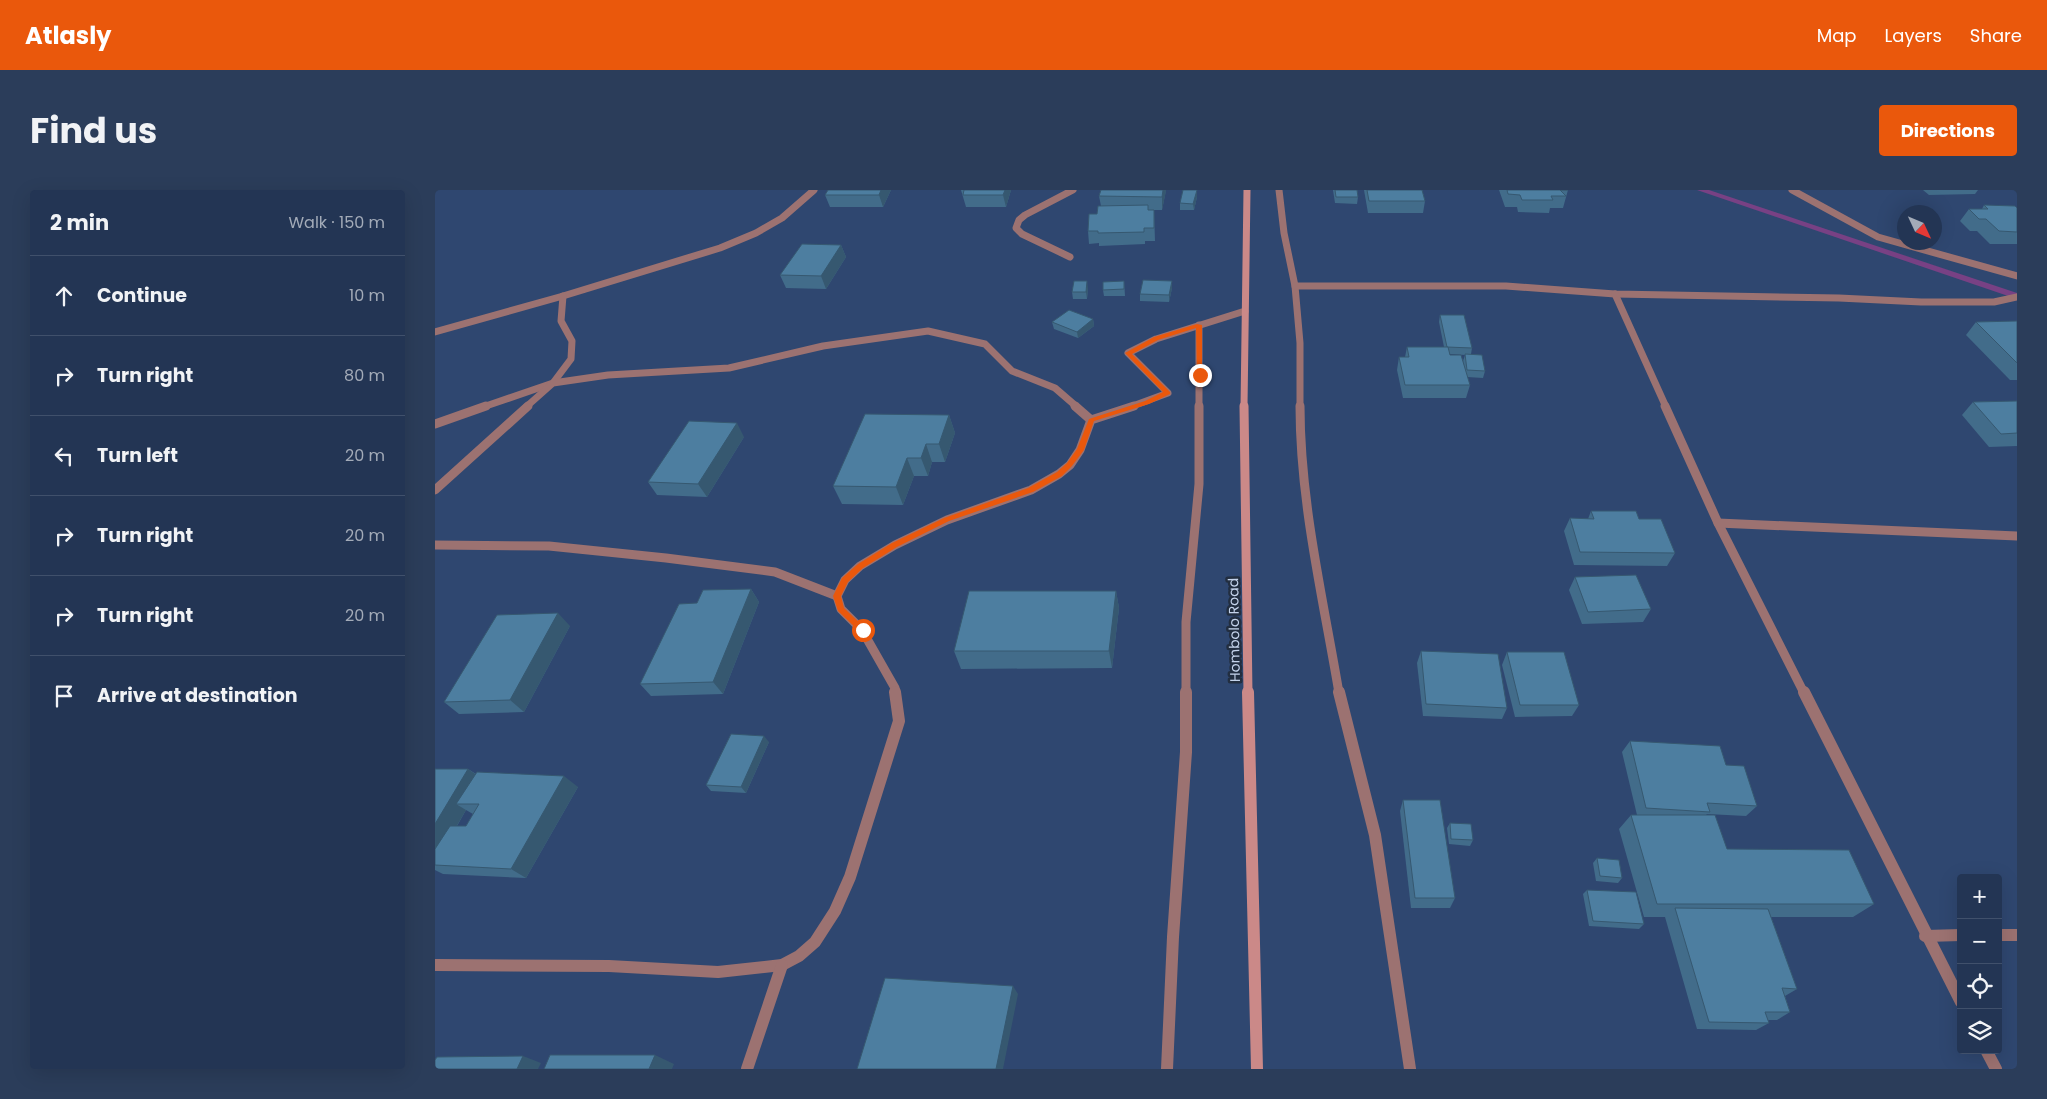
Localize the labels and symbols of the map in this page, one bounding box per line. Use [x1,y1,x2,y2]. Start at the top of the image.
north arrow [1897,205,1942,250]
route end [1189,364,1212,387]
street label: Hombolo Road [1223,578,1245,682]
route start [852,619,875,642]

